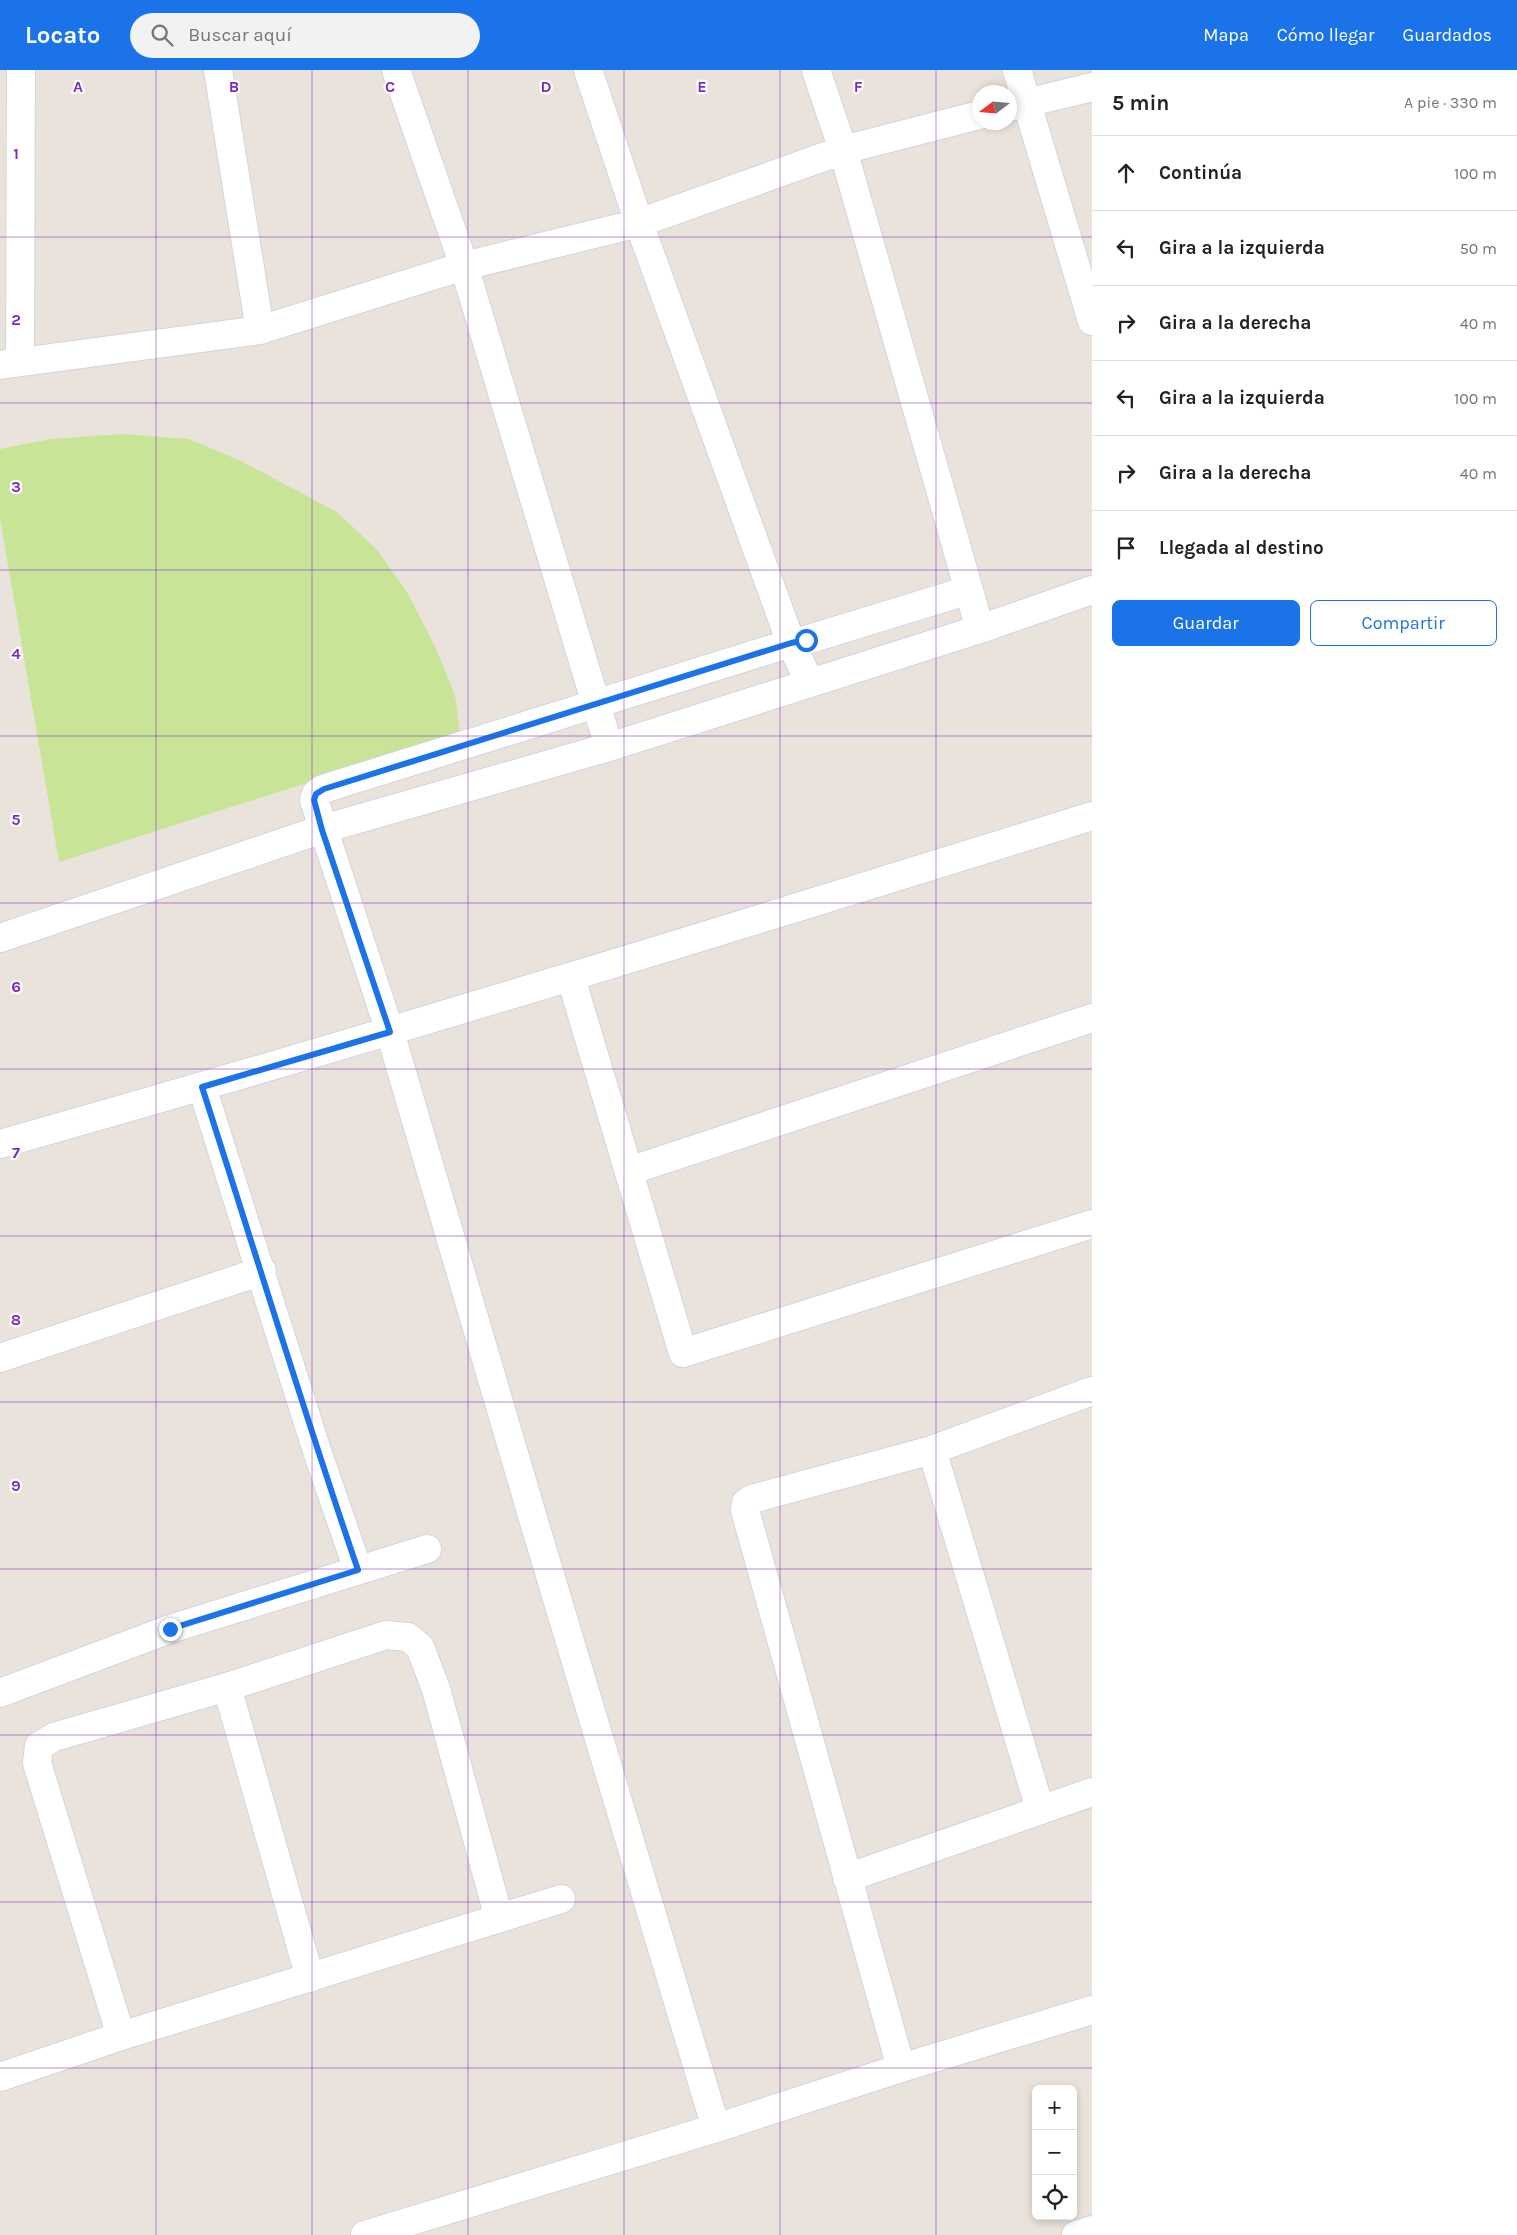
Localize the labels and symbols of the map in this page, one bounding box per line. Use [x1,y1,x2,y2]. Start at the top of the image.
text: A [73,77,83,96]
text: B [229,77,239,96]
text: C [385,77,395,96]
text: D [541,77,552,96]
text: E [697,77,707,96]
text: F [854,77,863,96]
north arrow [972,85,1017,130]
text: 1 [13,144,19,163]
text: 2 [11,310,21,329]
text: 3 [11,477,21,496]
route start [795,629,818,652]
text: 4 [11,644,21,663]
text: 5 [11,810,21,829]
text: 6 [11,977,21,996]
text: 7 [12,1143,20,1162]
text: 8 [11,1310,21,1329]
text: 9 [11,1476,21,1495]
route end [159,1618,182,1641]

